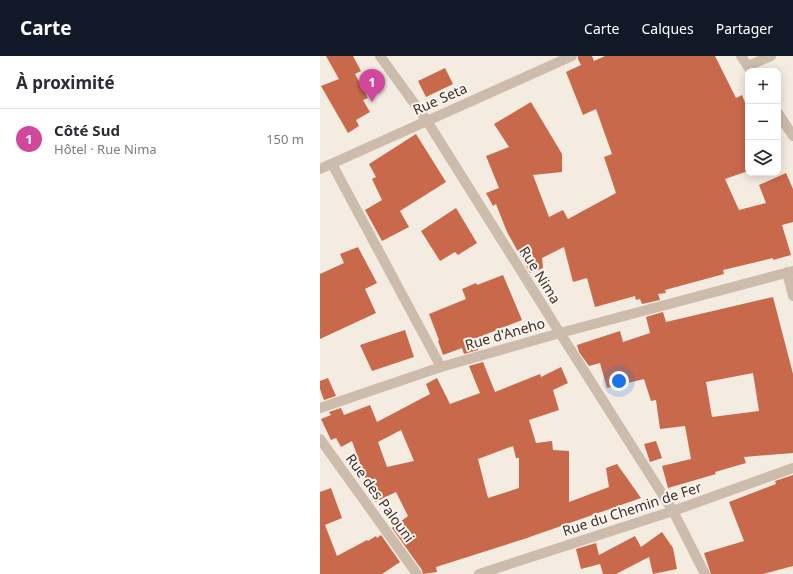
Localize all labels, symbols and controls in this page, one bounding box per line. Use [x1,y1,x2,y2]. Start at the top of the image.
text: Carte [20,15,72,41]
text: Carte [584,19,620,38]
text: Calques [642,19,694,38]
text: Partager [716,19,773,38]
map controls [745,68,781,176]
button: + [745,68,781,104]
pin: 1 [359,69,385,102]
text: À proximité [16,71,115,94]
street label: Rue Seta [410,78,470,119]
button: − [745,104,781,140]
text: Côté Sud [54,120,120,140]
text: 1 [25,130,33,148]
text: 150 m [266,130,304,148]
text: Hôtel · Rue Nima [54,140,157,158]
button: layers [745,140,781,176]
street label: Rue Nima [515,243,565,307]
street label: Rue d'Aneho [463,313,547,354]
your location [609,371,629,391]
street label: Rue des Palouni [342,450,419,546]
street label: Rue du Chemin de Fer [560,477,704,540]

